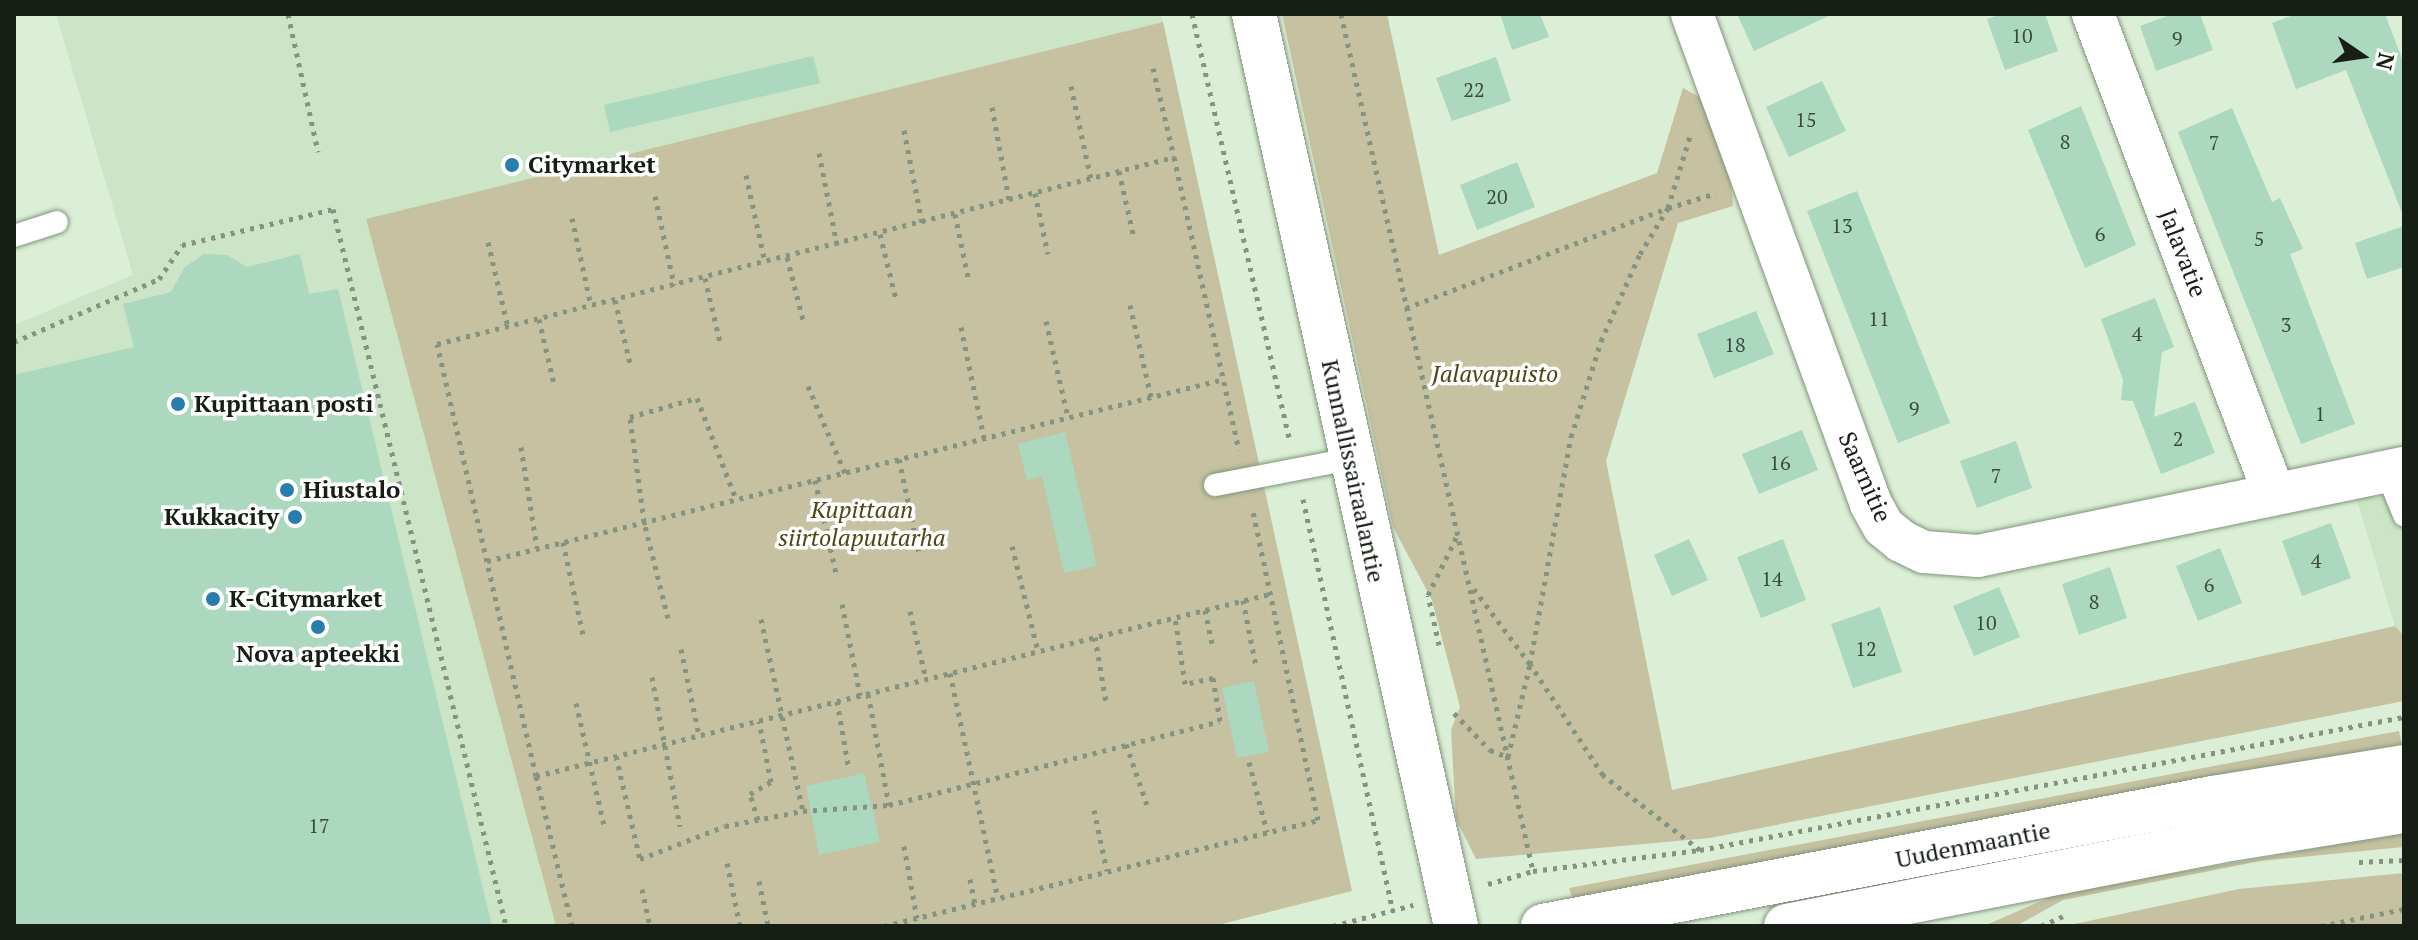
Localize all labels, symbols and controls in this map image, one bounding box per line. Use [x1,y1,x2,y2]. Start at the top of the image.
north arrow [2322,16,2402,96]
house number: 10 [2011,23,2033,47]
house number: 9 [2172,26,2182,50]
text: N [2370,50,2402,73]
house number: 22 [1463,77,1485,101]
house number: 15 [1795,107,1817,131]
house number: 8 [2060,129,2070,153]
house number: 7 [2209,130,2219,154]
place label: Citymarket [528,151,656,179]
marker: Citymarket [503,156,521,174]
house number: 20 [1486,184,1508,208]
street label: Jalavatie [2153,205,2213,301]
house number: 13 [1831,213,1853,237]
house number: 6 [2095,221,2105,245]
house number: 5 [2254,226,2264,250]
house number: 11 [1868,306,1890,330]
house number: 3 [2281,312,2291,336]
house number: 4 [2132,321,2142,345]
house number: 18 [1724,332,1746,356]
street label: Kunnallissairaalantie [1315,357,1391,585]
park label: Jalavapuisto [1432,360,1558,388]
place label: Kupittaan posti [194,390,373,418]
marker: Kupittaan posti [169,395,187,413]
house number: 9 [1909,396,1919,420]
house number: 1 [2315,401,2325,425]
house number: 2 [2173,426,2183,450]
street label: Saarnitie [1832,427,1898,527]
house number: 16 [1769,450,1791,474]
house number: 7 [1991,463,2001,487]
place label: Hiustalo [303,476,400,504]
marker: Hiustalo [278,481,296,499]
park label: Kupittaan siirtolapuutarha [778,496,946,552]
place label: Kukkacity [164,503,279,531]
marker: Kukkacity [286,508,304,526]
house number: 4 [2311,548,2321,572]
house number: 14 [1761,566,1783,590]
house number: 6 [2204,572,2214,596]
place label: K-Citymarket [229,585,383,613]
house number: 8 [2089,589,2099,613]
marker: K-Citymarket [204,590,222,608]
house number: 10 [1975,610,1997,634]
marker: Nova apteekki [309,618,327,636]
house number: 12 [1855,636,1877,660]
place label: Nova apteekki [236,640,400,668]
house number: 17 [308,813,330,837]
street label: Uudenmaantie [1893,816,2053,874]

